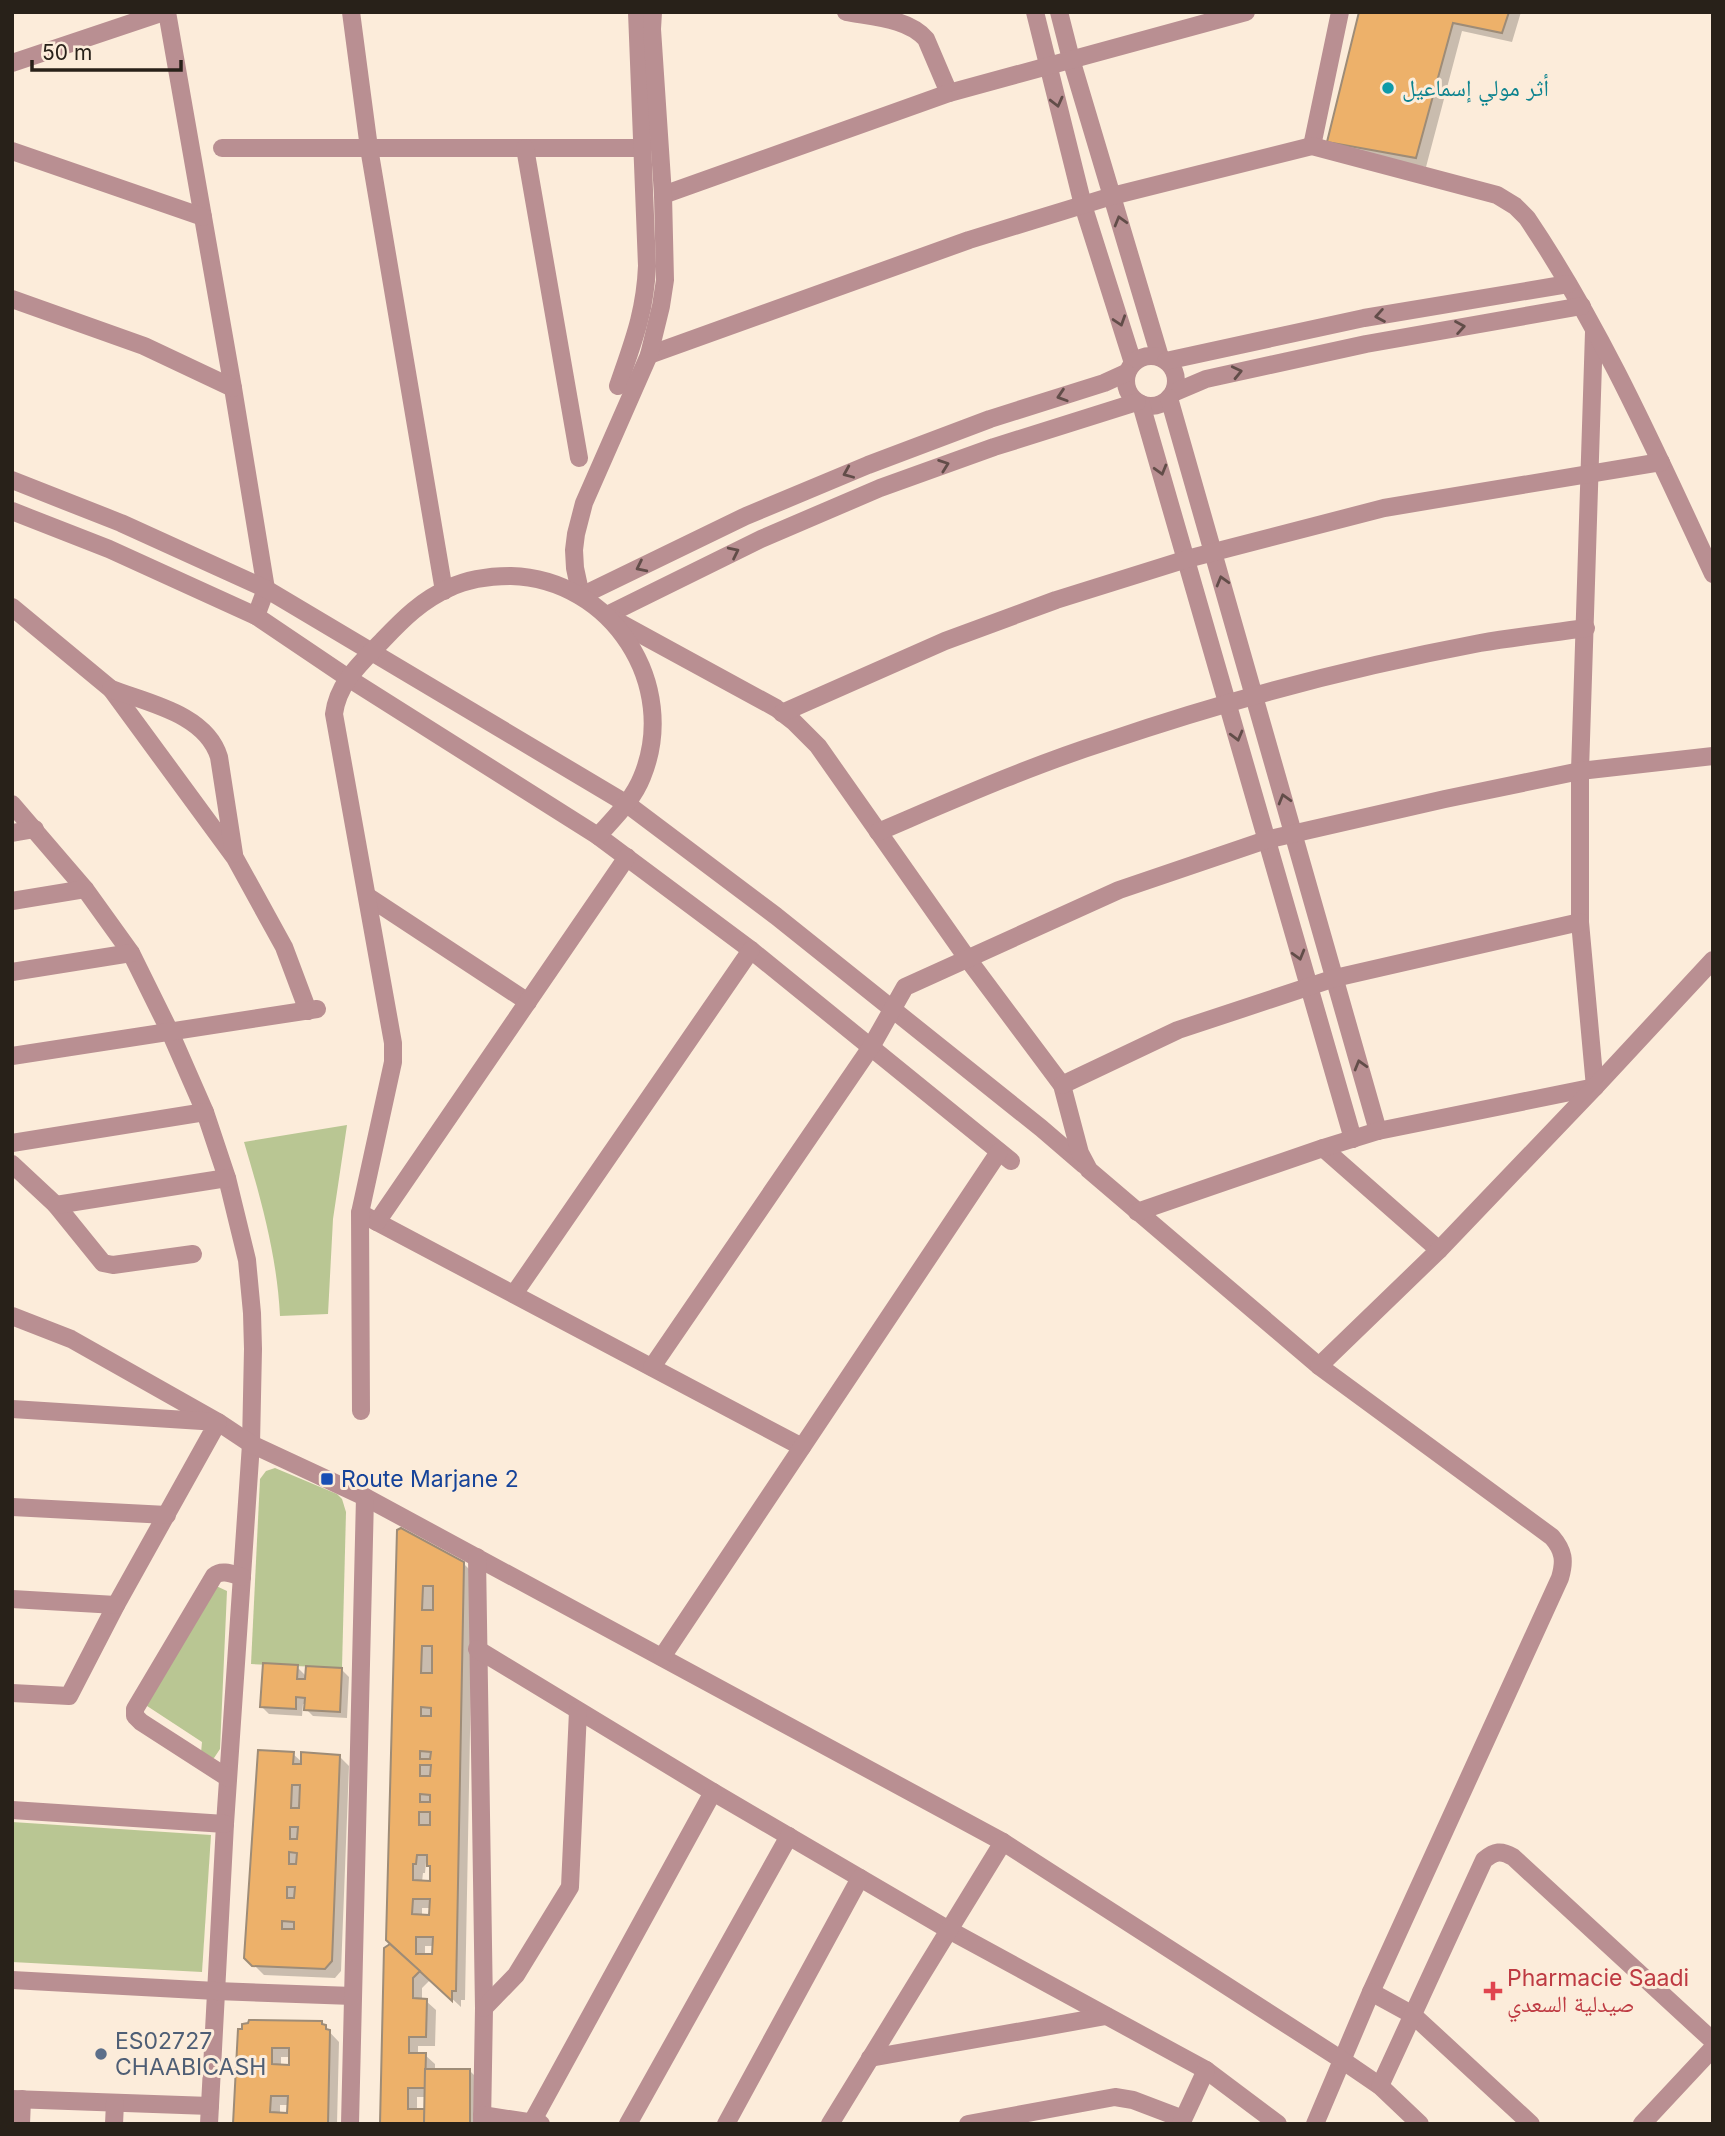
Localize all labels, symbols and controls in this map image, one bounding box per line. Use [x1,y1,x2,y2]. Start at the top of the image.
scale bar [32,28,180,72]
text: 50 m [42,40,92,65]
place label: أثر مولي إسماعيل [1402,74,1549,107]
marker: أثر مولي إسماعيل [1380,80,1396,96]
one-way arrow [1049,96,1063,108]
one-way arrow [1113,216,1128,228]
one-way arrow [1374,308,1386,323]
one-way arrow [1112,314,1126,327]
one-way arrow [1454,320,1466,335]
one-way arrow [1231,366,1243,380]
one-way arrow [1057,388,1069,403]
one-way arrow [937,459,949,473]
one-way arrow [1152,464,1167,476]
one-way arrow [843,465,855,479]
one-way arrow [727,547,739,561]
one-way arrow [636,559,648,573]
one-way arrow [1216,575,1230,587]
one-way arrow [1229,729,1244,741]
one-way arrow [1278,794,1293,806]
one-way arrow [1290,948,1305,960]
one-way arrow [1353,1060,1368,1072]
place label: Route Marjane 2 [341,1465,519,1493]
marker: Route Marjane 2 [319,1471,335,1487]
place label: Pharmacie Saadi صيدلية السعدي [1507,1964,1689,2023]
marker: Pharmacie Saadi صيدلية السعدي [1485,1983,1501,1999]
place label: ES02727 CHAABICASH [115,2027,266,2081]
marker: ES02727 CHAABICASH [93,2046,109,2062]

